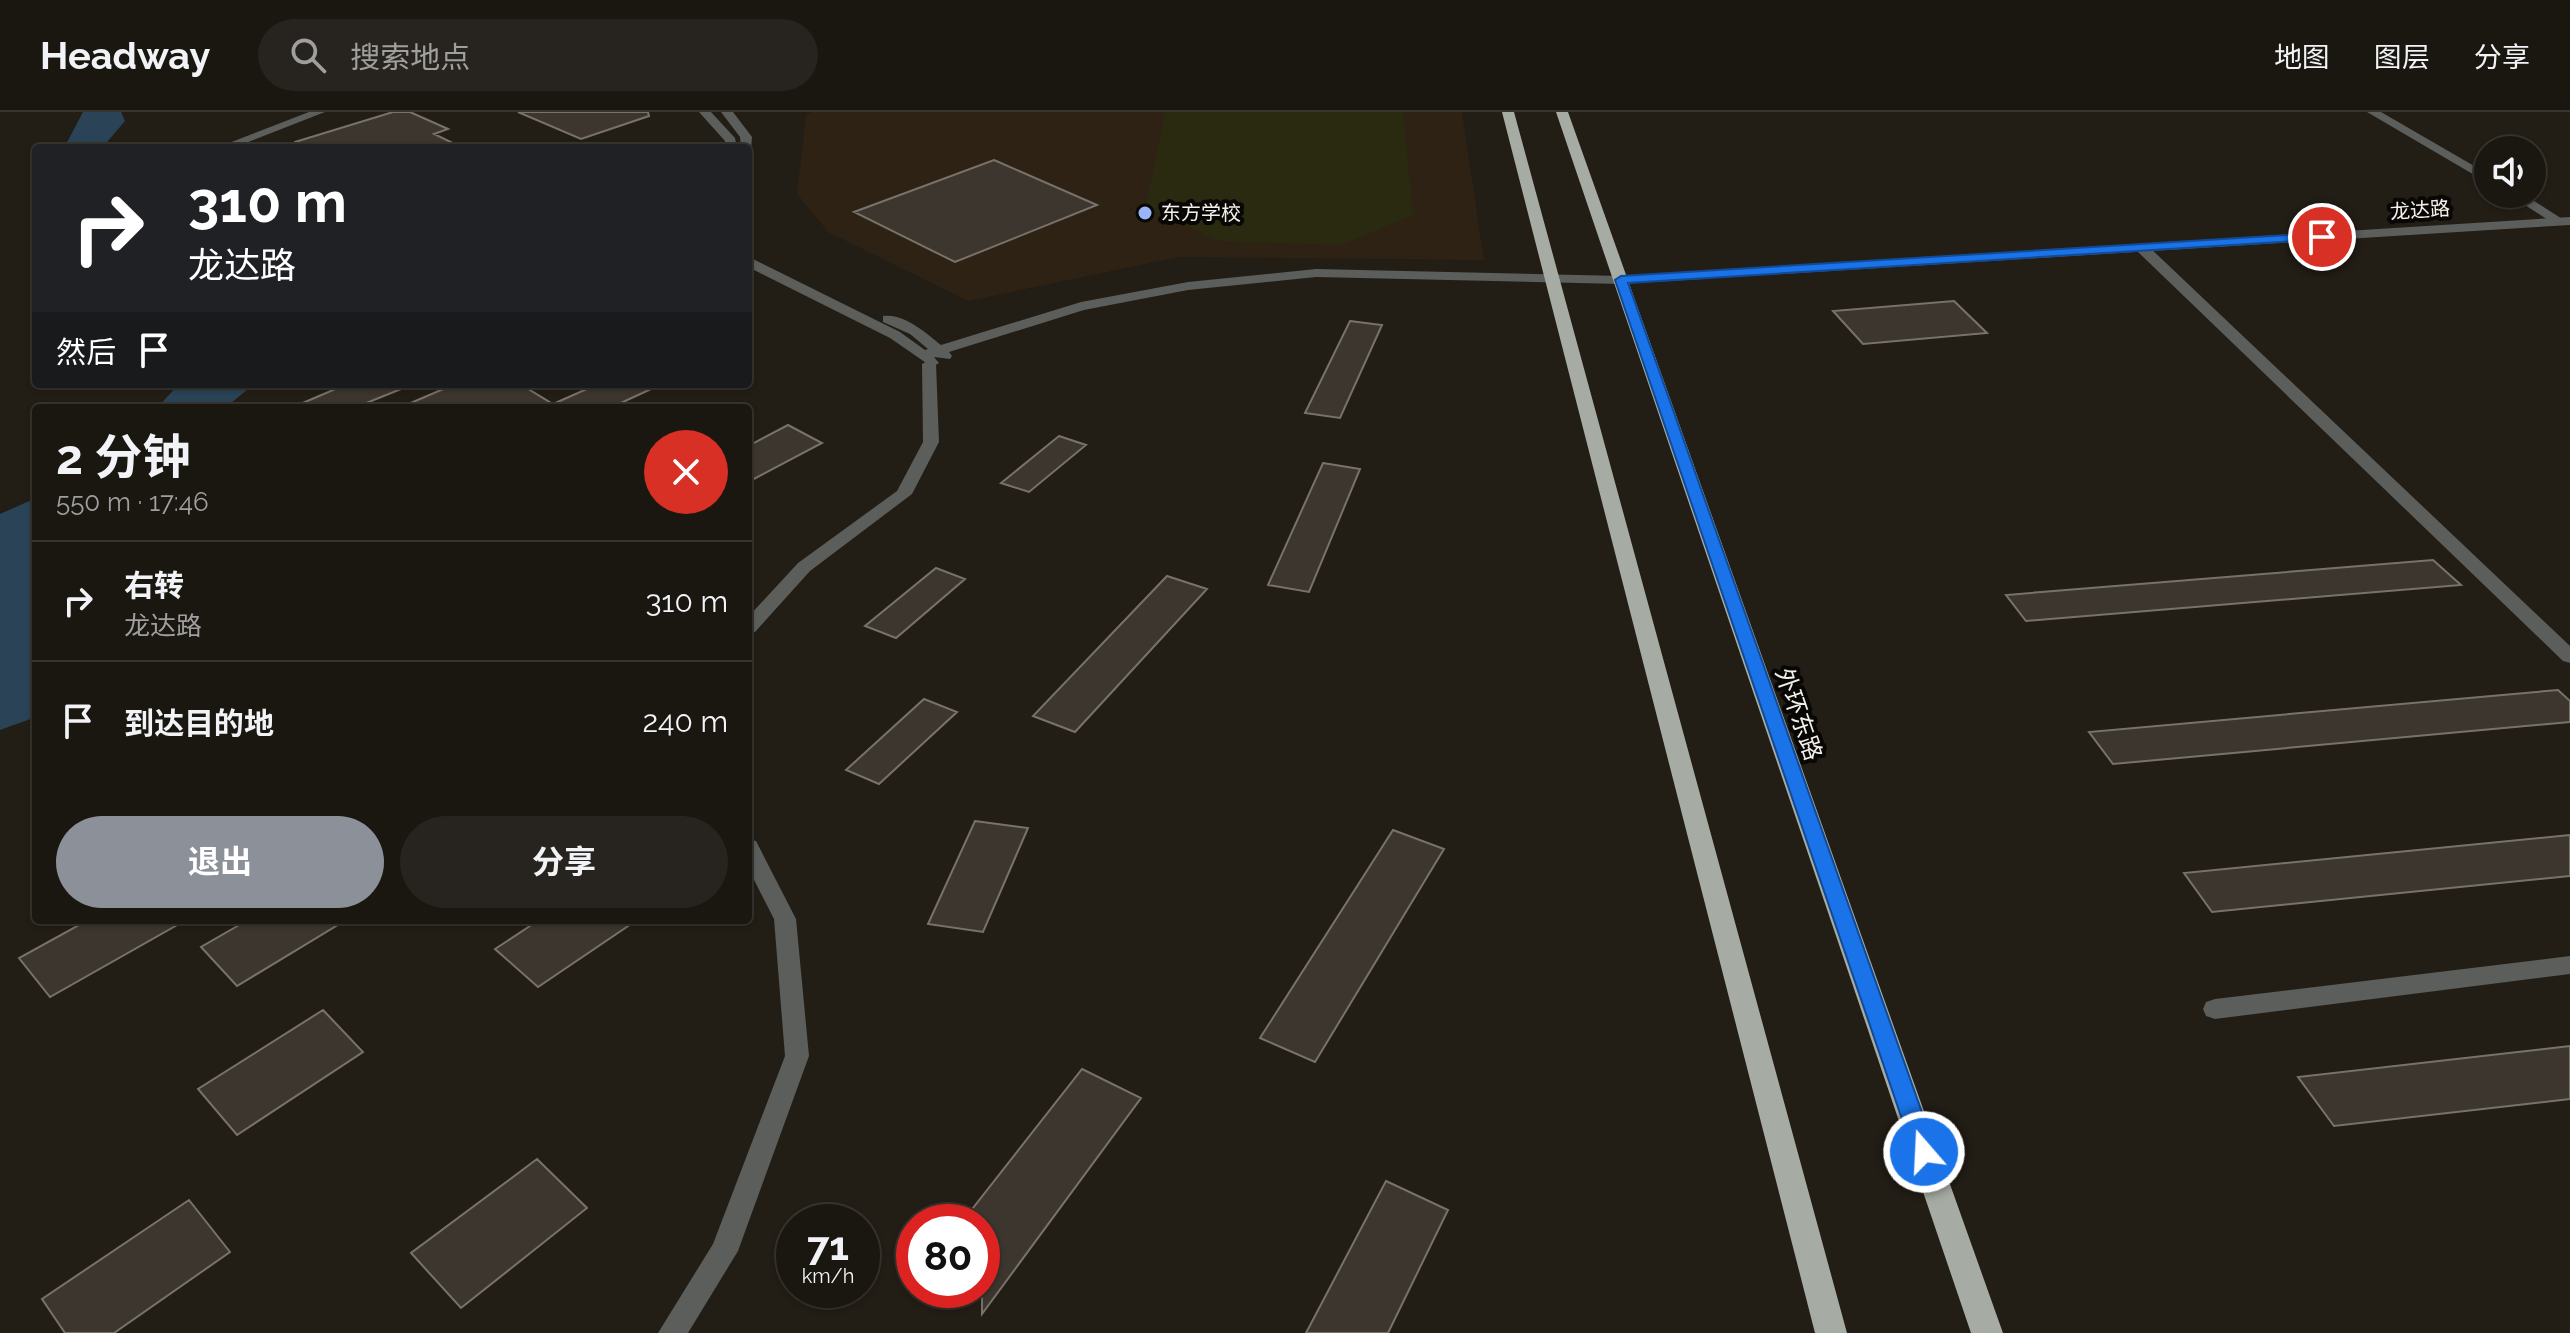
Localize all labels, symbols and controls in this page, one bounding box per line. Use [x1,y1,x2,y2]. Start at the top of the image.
search box [258,19,818,91]
text: Headway [40,33,210,78]
icon: search [286,33,330,77]
text: 搜索地点 [350,40,470,75]
text: 地图 [2274,41,2330,74]
text: 图层 [2374,41,2430,74]
text: 分享 [2474,41,2530,74]
map controls [2474,136,2546,208]
button: sound [2474,136,2546,208]
text: 310 m [188,169,347,235]
icon: right [56,176,160,280]
street label: 龙达路 [2389,196,2451,224]
place label: 东方学校 [1161,201,1241,225]
pin [2288,203,2356,271]
marker: 东方学校 [1136,204,1154,222]
icon: arrive [2300,215,2344,259]
text: 龙达路 [188,244,296,286]
icon: arrive [132,328,176,372]
text: 然后 [56,335,116,370]
text: 2 分钟 [56,429,191,485]
button: close [644,430,728,514]
text: 550 m · 17:46 [56,487,209,517]
text: 右转 [124,568,184,603]
icon: right [56,579,100,623]
text: 310 m [646,584,728,619]
text: 龙达路 [124,611,202,641]
street label: 外环东路 [1770,664,1828,764]
icon: arrive [56,699,100,743]
text: 240 m [642,704,728,739]
text: 到达目的地 [124,706,274,741]
button: 退出 [56,816,384,908]
button: 分享 [400,816,728,908]
position arrow [1882,1110,1966,1194]
speed limit sign: 80 [896,1204,1000,1308]
text: 71 [807,1222,849,1269]
text: km/h [802,1264,854,1288]

